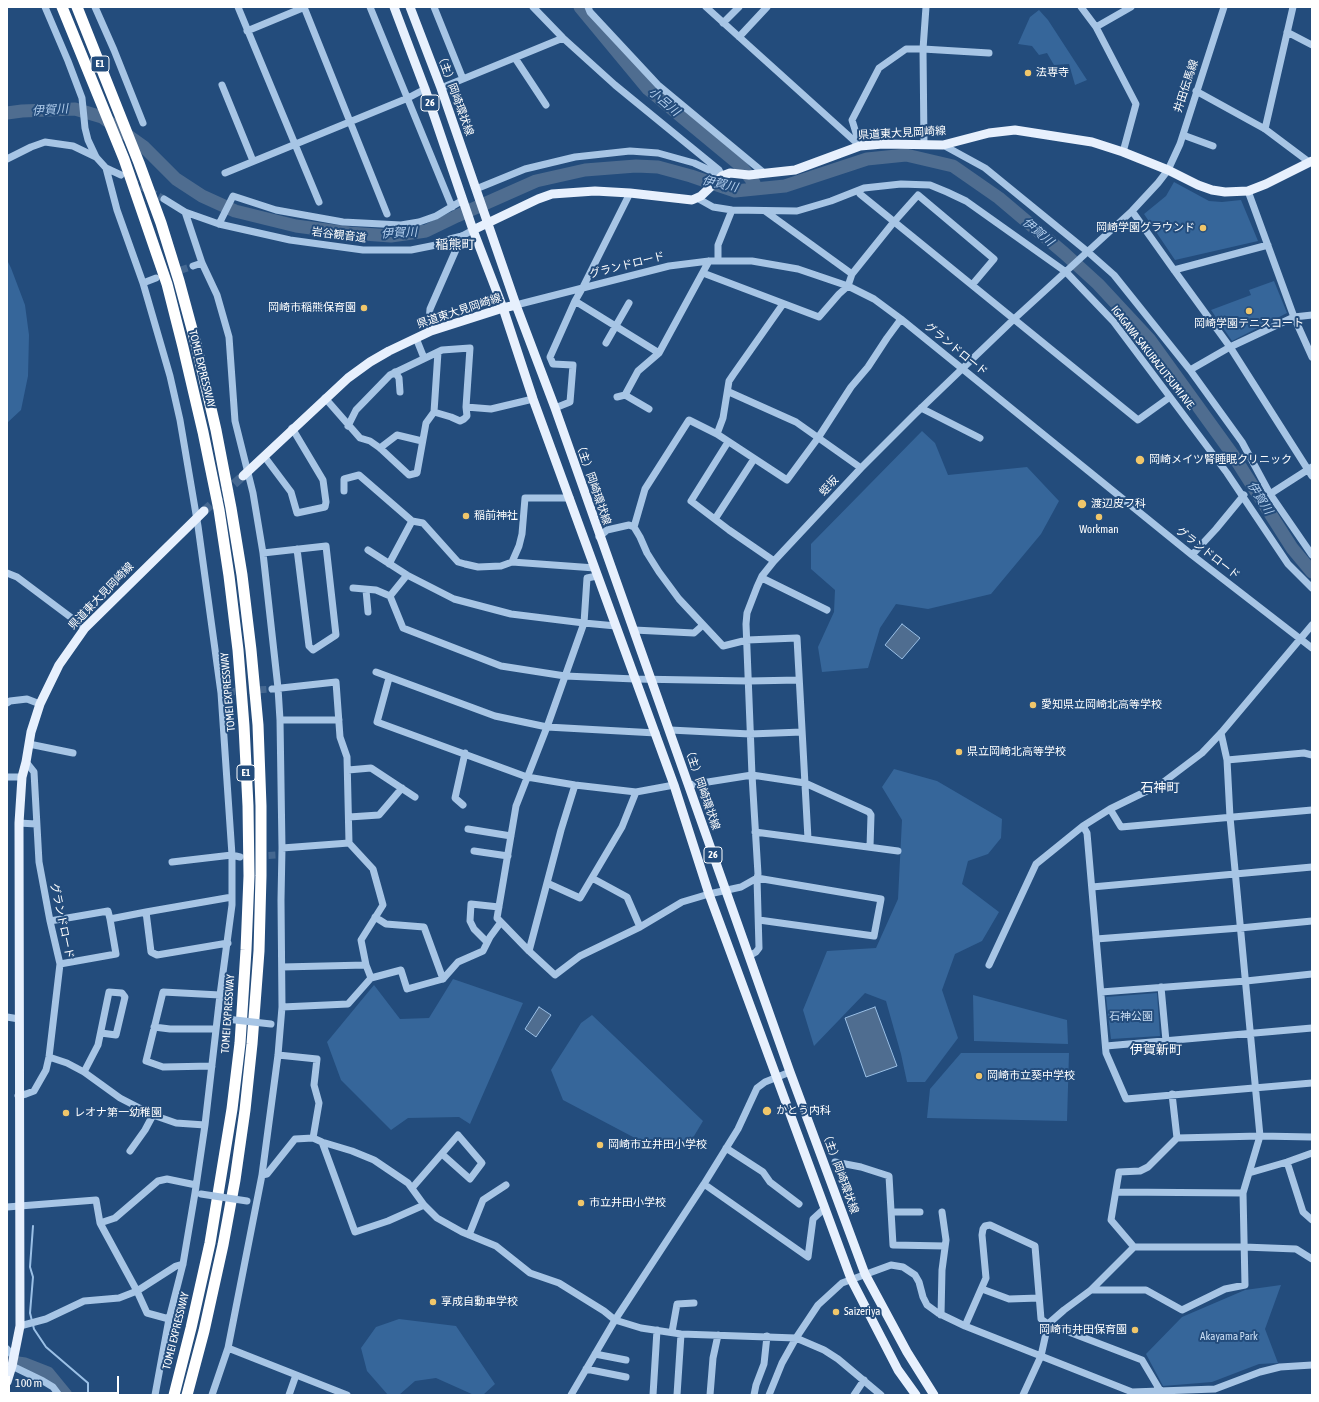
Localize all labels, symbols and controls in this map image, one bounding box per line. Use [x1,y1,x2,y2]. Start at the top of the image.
street label: （主）岡崎環状線 [434,50,476,138]
road number: E1 [91,56,109,72]
street label: 井田伝馬線 [1171,58,1201,114]
place label: 法専寺 [1036,66,1069,80]
marker: 法専寺 [1023,68,1033,78]
water label: 小呂川 [646,85,682,119]
road number: 26 [421,95,439,111]
water label: 伊賀川 [32,102,68,118]
street label: 県道東大見岡崎線 [858,124,946,142]
water label: 伊賀川 [701,173,739,195]
water label: 伊賀川 [1020,215,1056,249]
place label: 岡崎学園グラウンド [1096,221,1195,235]
marker: 岡崎学園グラウンド [1198,223,1208,233]
street label: 岩谷観音道 [311,225,367,245]
water label: 伊賀川 [381,225,417,241]
district label: 稲熊町 [436,237,474,253]
street label: グランドロード [588,249,666,281]
street label: 県道東大見岡崎線 [415,291,503,331]
place label: 岡崎市稲熊保育園 [268,301,356,315]
marker: 岡崎市稲熊保育園 [359,303,369,313]
street label: IGAGAWA SAKURAZUTSUMI AVE. [1108,303,1198,413]
marker: 岡崎学園テニスコート [1244,306,1254,316]
place label: 岡崎学園テニスコート [1194,317,1304,331]
street label: グランドロード [922,320,990,378]
street label: TOMEI EXPRESSWAY [186,329,218,409]
street label: （主）岡崎環状線 [572,439,614,527]
place label: 岡崎メイツ腎睡眠クリニック [1149,453,1292,467]
marker: 岡崎メイツ腎睡眠クリニック [1134,454,1146,466]
street label: 蛭坂 [817,473,841,499]
water label: 伊賀川 [1244,479,1276,517]
place label: 渡辺皮フ科 [1091,497,1146,511]
marker: 渡辺皮フ科 [1076,498,1088,510]
place label: 稲前神社 [474,509,518,523]
marker: 稲前神社 [461,511,471,521]
marker: Workman [1094,512,1104,522]
place label: Workman [1079,523,1119,537]
street label: グランドロード [1174,524,1242,582]
street label: 県道東大見岡崎線 [66,560,136,632]
street label: TOMEI EXPRESSWAY [218,652,238,732]
place label: 愛知県立岡崎北高等学校 [1041,698,1162,712]
marker: 愛知県立岡崎北高等学校 [1028,700,1038,710]
street label: （主）岡崎環状線 [681,744,723,832]
place label: 県立岡崎北高等学校 [967,745,1066,759]
marker: 県立岡崎北高等学校 [954,747,964,757]
road number: E1 [237,765,255,781]
district label: 石神町 [1141,780,1179,796]
road number: 26 [704,847,722,863]
street label: グランドロード [48,882,76,960]
street label: TOMEI EXPRESSWAY [219,974,237,1054]
park label: 石神公園 [1109,1010,1153,1024]
district label: 伊賀新町 [1130,1042,1182,1058]
place label: 岡崎市立葵中学校 [987,1069,1075,1083]
marker: 岡崎市立葵中学校 [974,1071,984,1081]
place label: かとう内科 [776,1104,831,1118]
marker: かとう内科 [761,1105,773,1117]
place label: レオナ第一幼稚園 [74,1106,162,1120]
marker: レオナ第一幼稚園 [61,1108,71,1118]
street label: （主）岡崎環状線 [819,1128,861,1216]
place label: 岡崎市立井田小学校 [608,1138,707,1152]
marker: 岡崎市立井田小学校 [595,1140,605,1150]
place label: 市立井田小学校 [589,1196,666,1210]
marker: 市立井田小学校 [576,1198,586,1208]
street label: TOMEI EXPRESSWAY [160,1291,192,1371]
place label: 享成自動車学校 [441,1295,518,1309]
marker: 享成自動車学校 [428,1297,438,1307]
place label: Saizeriya [844,1305,880,1319]
marker: Saizeriya [831,1307,841,1317]
place label: 岡崎市井田保育園 [1039,1323,1127,1337]
marker: 岡崎市井田保育園 [1130,1325,1140,1335]
park label: Akayama Park [1200,1330,1258,1344]
scale bar [10,1368,121,1394]
text: 100 m [15,1376,42,1390]

